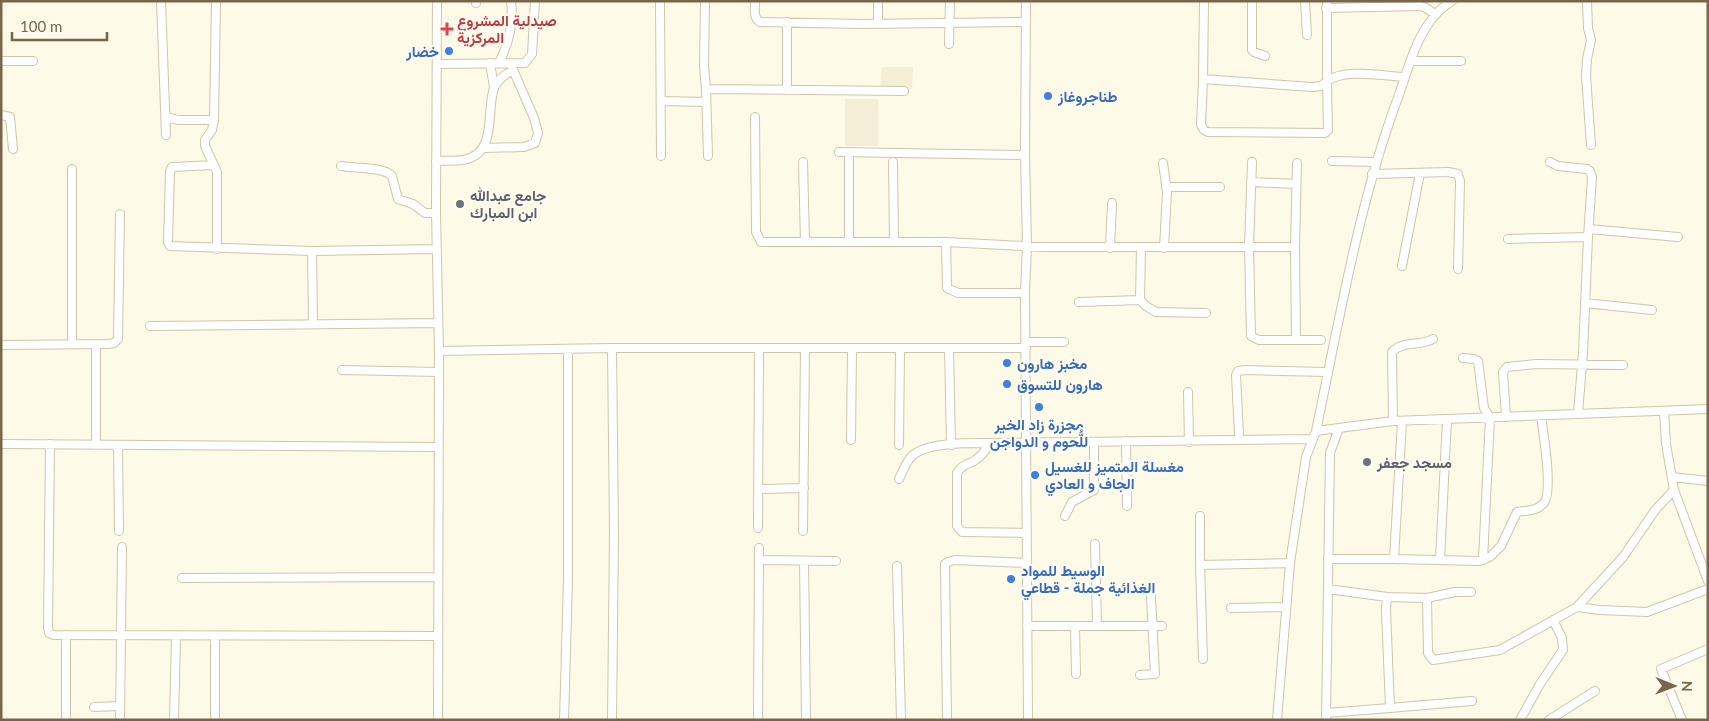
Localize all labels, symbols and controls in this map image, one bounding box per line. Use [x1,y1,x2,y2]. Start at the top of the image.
scale bar [12,10,108,42]
place label: صيدلية المشروع المركزية [457,11,557,47]
text: 100 m [20,17,62,35]
marker: صيدلية المشروع المركزية [441,23,453,35]
place label: خضار [405,42,439,61]
marker: خضار [443,45,455,57]
place label: طناجروغاز [1057,87,1118,106]
marker: طناجروغاز [1042,90,1054,102]
place label: جامع عبدالله ابن المبارك [470,186,546,222]
marker: جامع عبدالله ابن المبارك [454,198,466,210]
place label: مخبز هارون [1017,354,1088,373]
marker: مخبز هارون [1001,357,1013,369]
place label: هارون للتسوق [1017,375,1103,394]
marker: هارون للتسوق [1001,378,1013,390]
marker: مجزرة زاد الخير للُّحوم و الدواجن [1033,401,1045,413]
place label: مجزرة زاد الخير للُّحوم و الدواجن [990,415,1088,452]
place label: مسجد جعفر [1376,453,1452,472]
marker: مسجد جعفر [1361,456,1373,468]
place label: مغسلة المتميز للغسيل الجاف و العادي [1045,457,1184,497]
marker: مغسلة المتميز للغسيل الجاف و العادي [1029,469,1041,481]
place label: الوسيط للمواد الغذائية جملة - قطاعي [1021,561,1155,601]
marker: الوسيط للمواد الغذائية جملة - قطاعي [1005,573,1017,585]
north arrow [1649,661,1699,711]
text: N [1679,681,1696,692]

